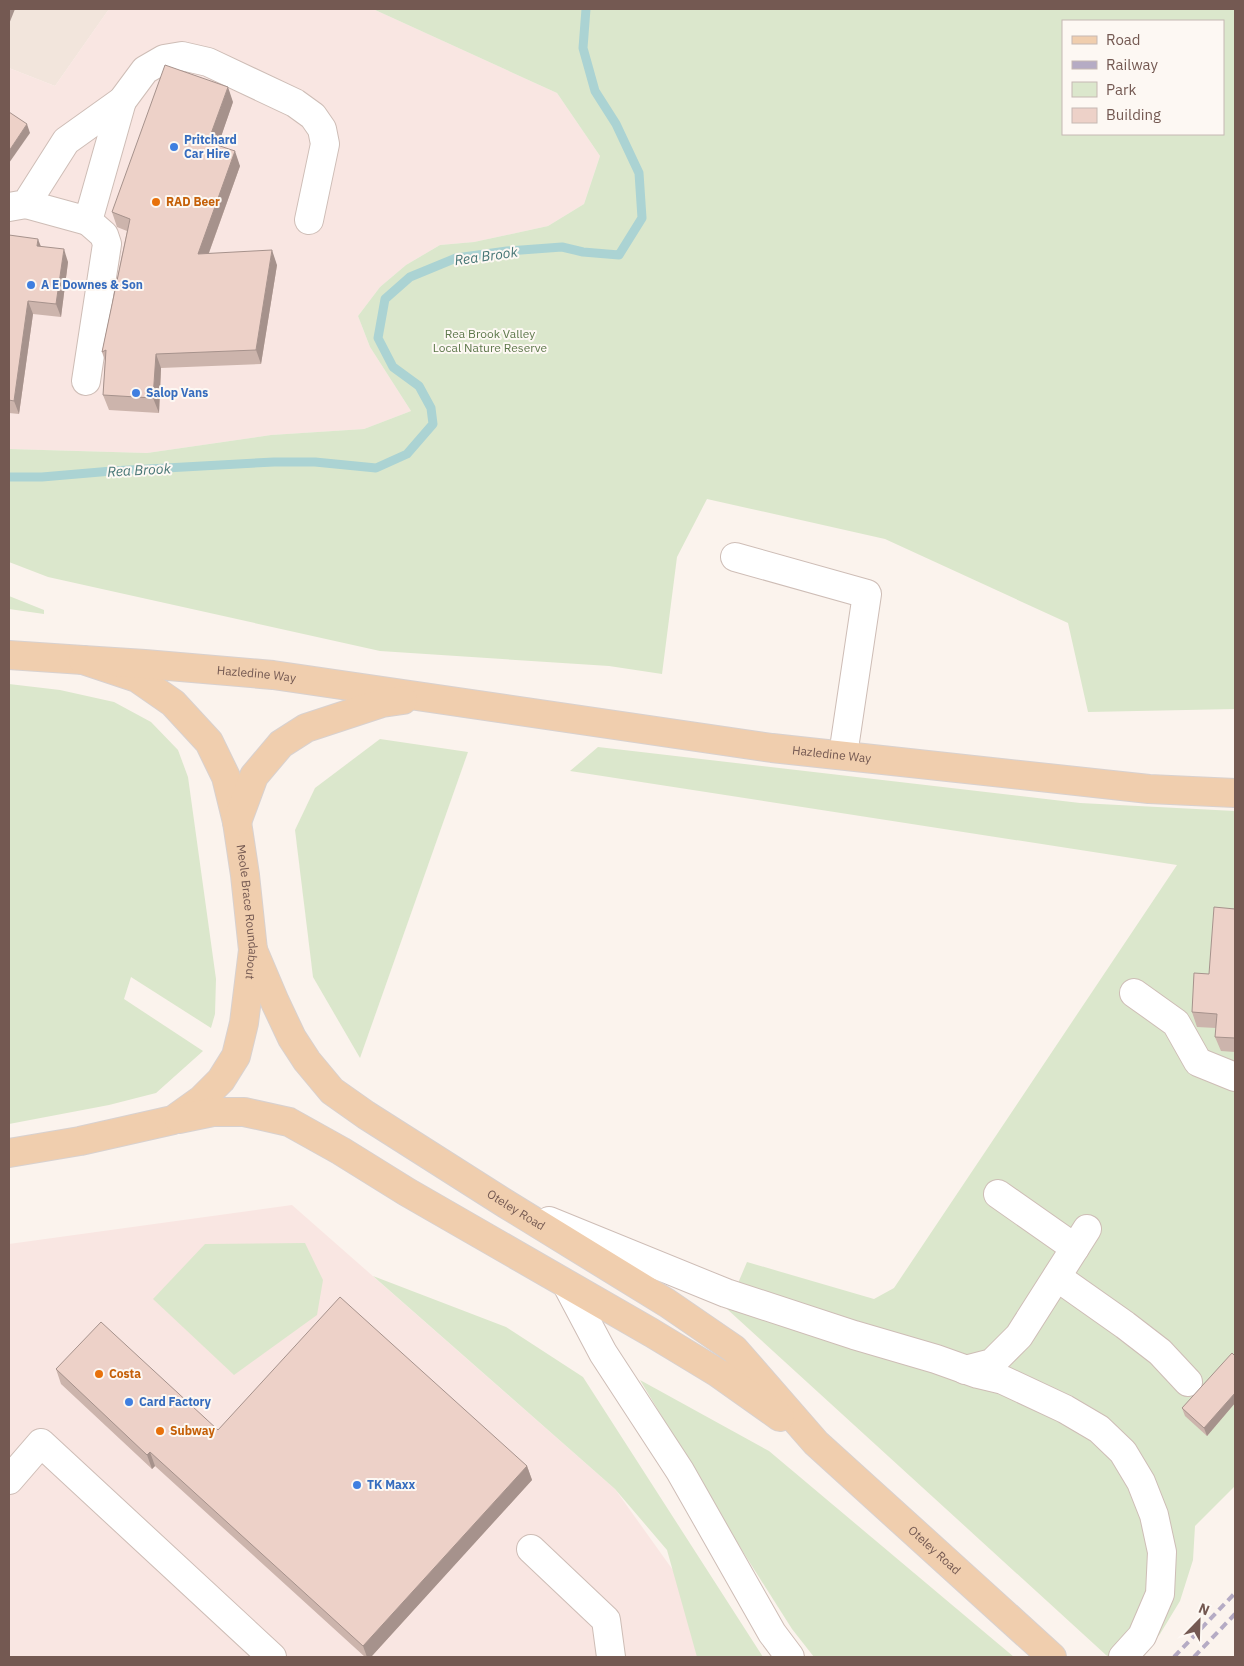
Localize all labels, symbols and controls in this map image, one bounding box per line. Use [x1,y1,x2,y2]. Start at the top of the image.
legend [1062,20,1224,135]
text: Road [1106,30,1141,49]
text: Railway [1106,55,1159,74]
text: Park [1106,80,1136,99]
text: Building [1106,105,1161,124]
place label: Pritchard Car Hire [184,132,237,161]
marker: Pritchard Car Hire [168,141,180,153]
place label: RAD Beer [166,194,220,209]
marker: RAD Beer [150,196,162,208]
water label: Rea Brook [453,243,519,269]
place label: A E Downes & Son [41,277,143,292]
marker: A E Downes & Son [25,279,37,291]
park label: Rea Brook Valley Local Nature Reserve [433,326,548,355]
place label: Salop Vans [146,385,208,400]
marker: Salop Vans [130,387,142,399]
water label: Rea Brook [107,459,172,481]
street label: Hazledine Way [216,662,297,685]
street label: Hazledine Way [791,742,872,766]
street label: Meole Brace Roundabout [233,843,261,980]
street label: Oteley Road [484,1186,548,1233]
place label: Costa [109,1366,141,1381]
marker: Costa [93,1368,105,1380]
place label: Card Factory [139,1394,211,1409]
marker: Card Factory [123,1396,135,1408]
place label: Subway [170,1423,215,1438]
marker: Subway [154,1425,166,1437]
place label: TK Maxx [367,1477,416,1492]
marker: TK Maxx [351,1479,363,1491]
street label: Oteley Road [905,1522,964,1577]
north arrow [1174,1596,1224,1646]
text: N [1196,1599,1212,1619]

